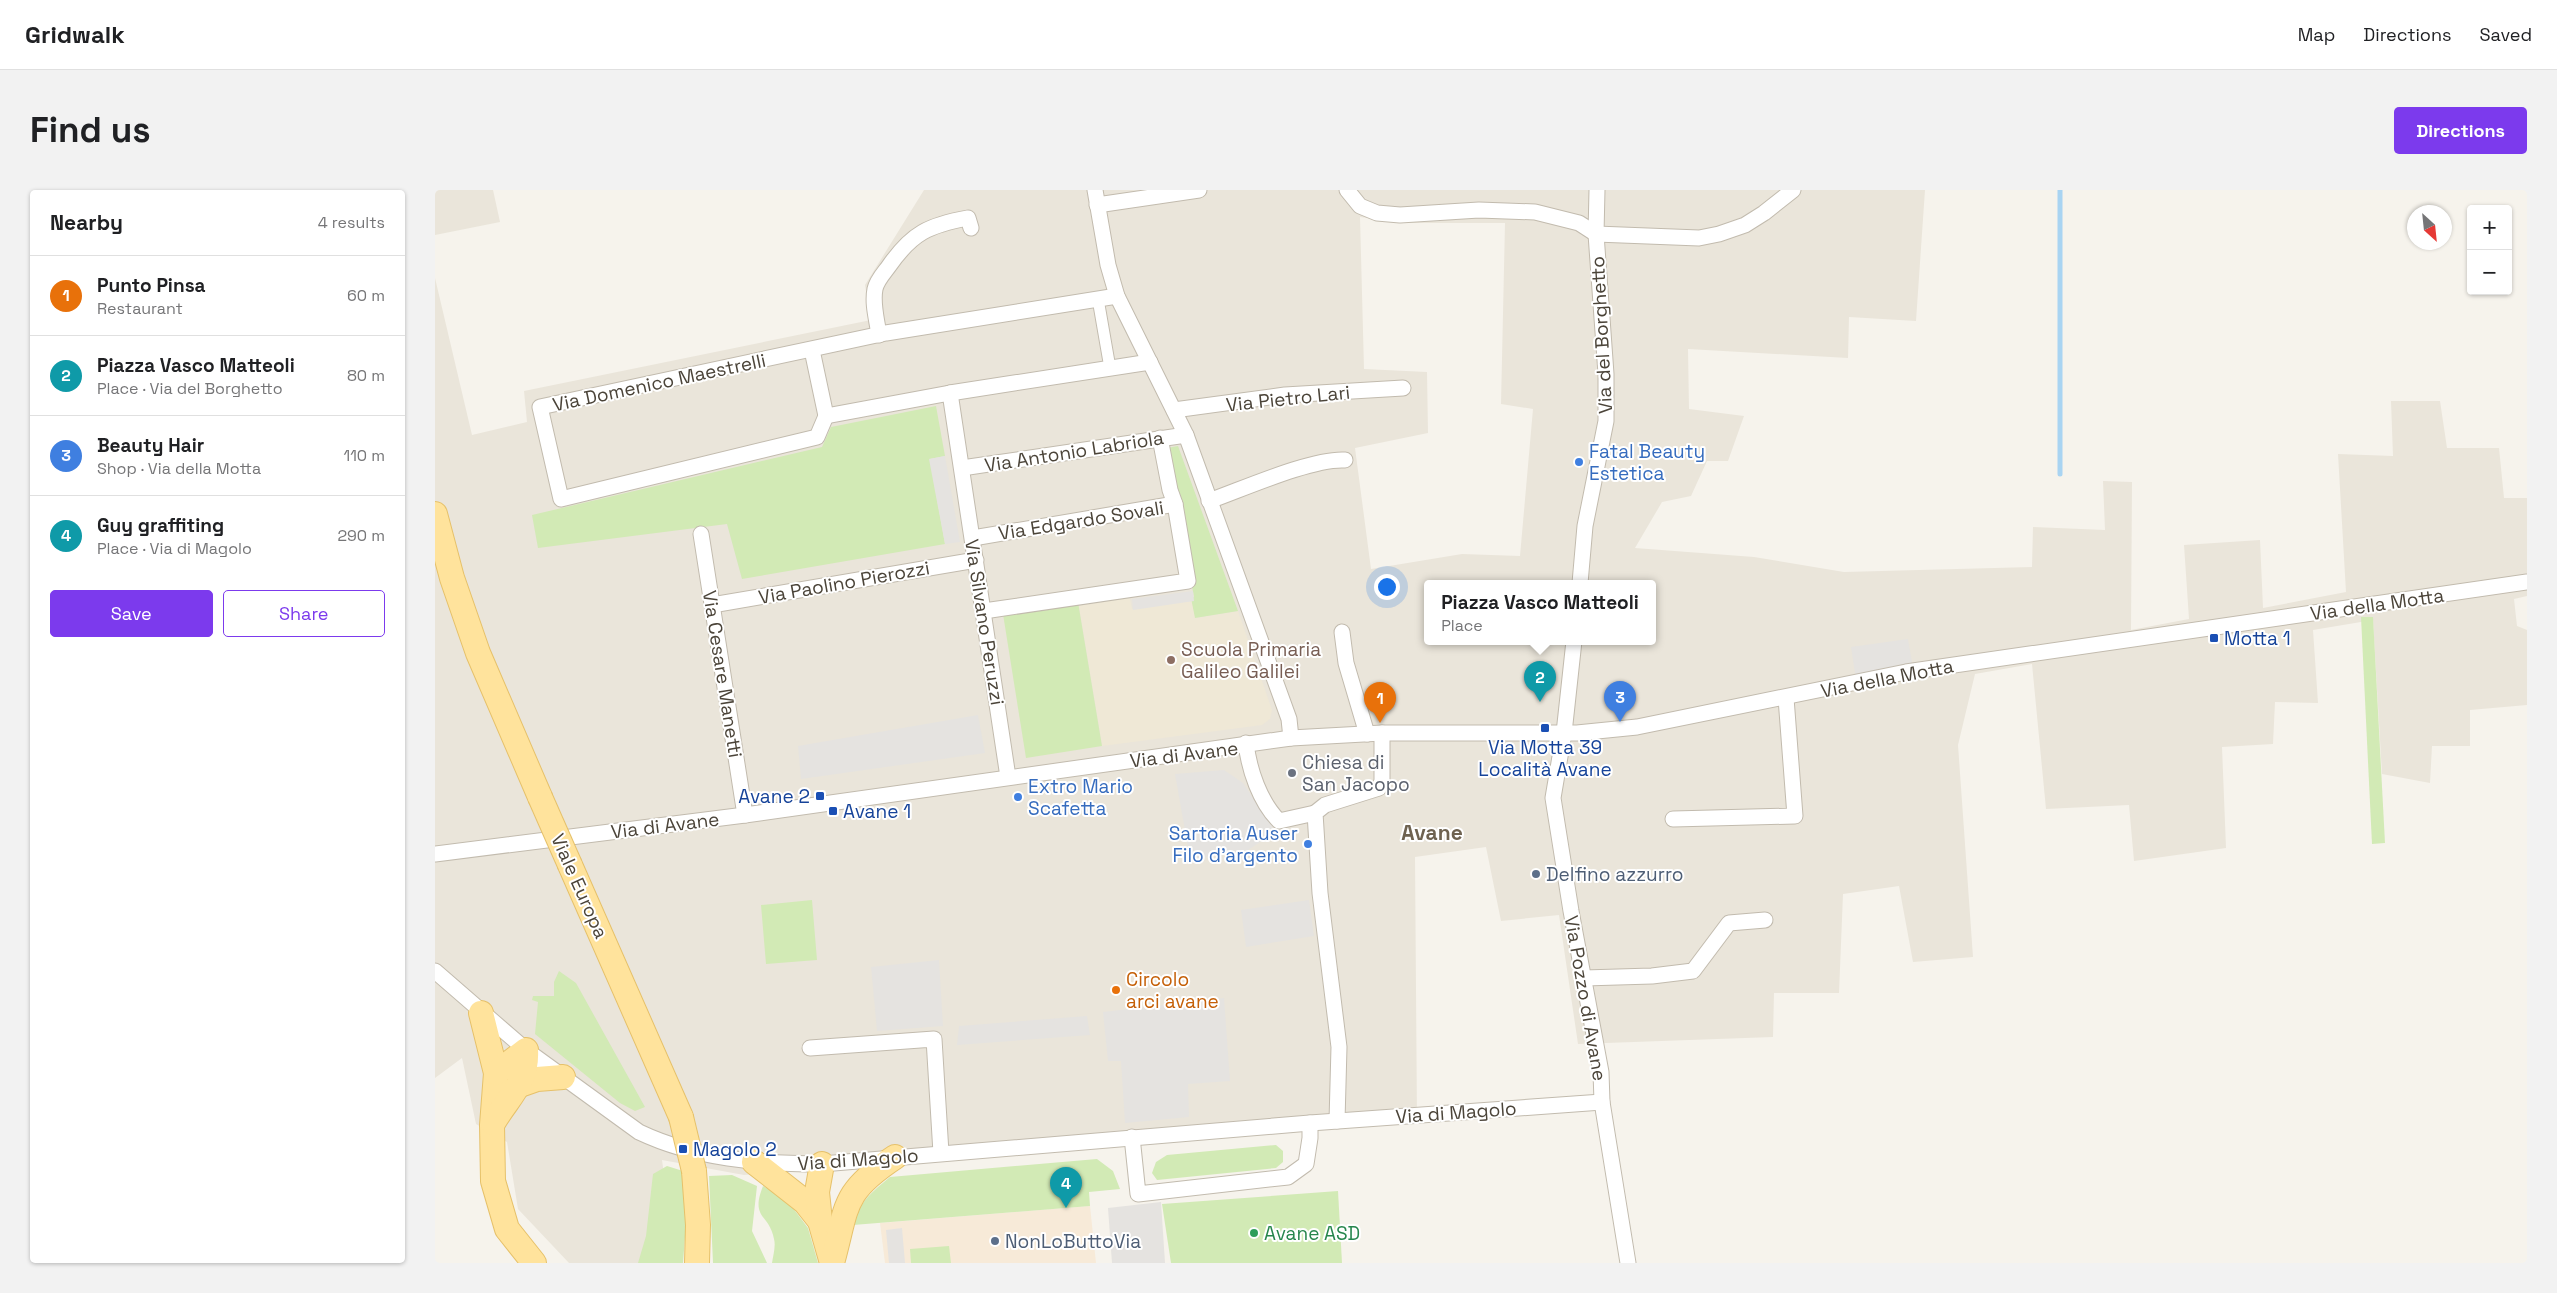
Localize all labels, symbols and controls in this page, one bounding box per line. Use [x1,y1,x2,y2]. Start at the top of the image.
text: Gridwalk [25,19,125,50]
text: Map [2298,23,2335,46]
text: Directions [2363,23,2452,46]
text: Saved [2480,23,2532,46]
button: Directions [2394,107,2527,154]
text: Find us [30,108,151,152]
north arrow [2407,205,2452,250]
map controls [2467,205,2512,295]
button: + [2467,205,2512,250]
text: Nearby [50,209,123,236]
text: 4 results [318,212,385,233]
button: − [2467,250,2512,295]
street label: Via del Borghetto [1585,255,1618,415]
text: Punto Pinsa [97,273,206,298]
text: 1 [62,285,70,306]
text: 60 m [347,285,385,306]
text: Restaurant [97,298,183,319]
street label: Via Domenico Maestrelli [550,348,768,417]
text: Piazza Vasco Matteoli [97,353,295,378]
text: 2 [61,365,71,386]
text: 80 m [347,365,385,386]
text: Place · Via del Borghetto [97,378,283,399]
street label: Via Pietro Lari [1225,380,1351,417]
street label: Via Antonio Labriola [983,425,1166,478]
text: Beauty Hair [97,433,204,458]
place label: Fatal Beauty Estetica [1589,439,1705,486]
text: 3 [61,445,71,466]
text: 110 m [343,445,385,466]
marker: Fatal Beauty Estetica [1573,456,1585,468]
text: Shop · Via della Motta [97,458,261,479]
street label: Via Edgardo Sovali [997,495,1166,546]
text: Guy graffiting [97,513,224,538]
text: 4 [61,525,71,546]
text: 290 m [337,525,385,546]
street label: Via Silvano Peruzzi [959,537,1010,707]
text: Place · Via di Magolo [97,538,252,559]
street label: Via Paolino Pierozzi [757,555,932,610]
your location [1374,574,1400,600]
popup [1424,580,1656,645]
street label: Via della Motta [2309,583,2446,626]
street label: Via Cesare Manetti [697,589,748,760]
button: Save [50,590,213,637]
button: Share [223,590,385,637]
text: Piazza Vasco Matteoli [1441,590,1639,615]
text: Place [1441,615,1483,636]
place label: Motta 1 [2224,626,2291,651]
marker: Motta 1 [2208,632,2220,644]
place label: Scuola Primaria Galileo Galilei [1181,637,1321,684]
street label: Via della Motta [1819,653,1956,704]
marker: Scuola Primaria Galileo Galilei [1165,654,1177,666]
pin: 2 [1524,661,1556,702]
pin: 3 [1604,681,1636,722]
pin: 1 [1364,682,1396,723]
marker: Via Motta 39 Località Avane [1539,722,1551,734]
street label: Via di Avane [1128,735,1240,774]
place label: Via Motta 39 Località Avane [1478,735,1612,782]
place label: Chiesa di San Jacopo [1302,750,1410,797]
marker: Chiesa di San Jacopo [1286,767,1298,779]
place label: Extro Mario Scafetta [1028,774,1133,821]
place label: Avane 2 [738,784,810,809]
marker: Avane 2 [814,790,826,802]
marker: Extro Mario Scafetta [1012,791,1024,803]
place label: Avane 1 [843,799,911,824]
marker: Avane 1 [827,805,839,817]
street label: Via di Avane [609,806,721,845]
district label: Avane [1401,819,1463,846]
place label: Sartoria Auser Filo d'argento [1169,821,1298,868]
street label: Viale Europa [545,830,614,943]
marker: Sartoria Auser Filo d'argento [1302,838,1314,850]
place label: Delfino azzurro [1546,862,1683,887]
marker: Delfino azzurro [1530,868,1542,880]
street label: Via Pozzo di Avane [1559,913,1612,1083]
place label: Circolo arci avane [1126,967,1219,1014]
marker: Circolo arci avane [1110,984,1122,996]
street label: Via di Magolo [1395,1096,1517,1129]
place label: Magolo 2 [693,1137,777,1162]
marker: Magolo 2 [677,1143,689,1155]
street label: Via di Magolo [797,1143,919,1176]
pin: 4 [1050,1167,1082,1208]
place label: Avane ASD [1264,1221,1360,1246]
marker: Avane ASD [1248,1227,1260,1239]
place label: NonLoButtoVia [1005,1229,1141,1254]
marker: NonLoButtoVia [989,1235,1001,1247]

